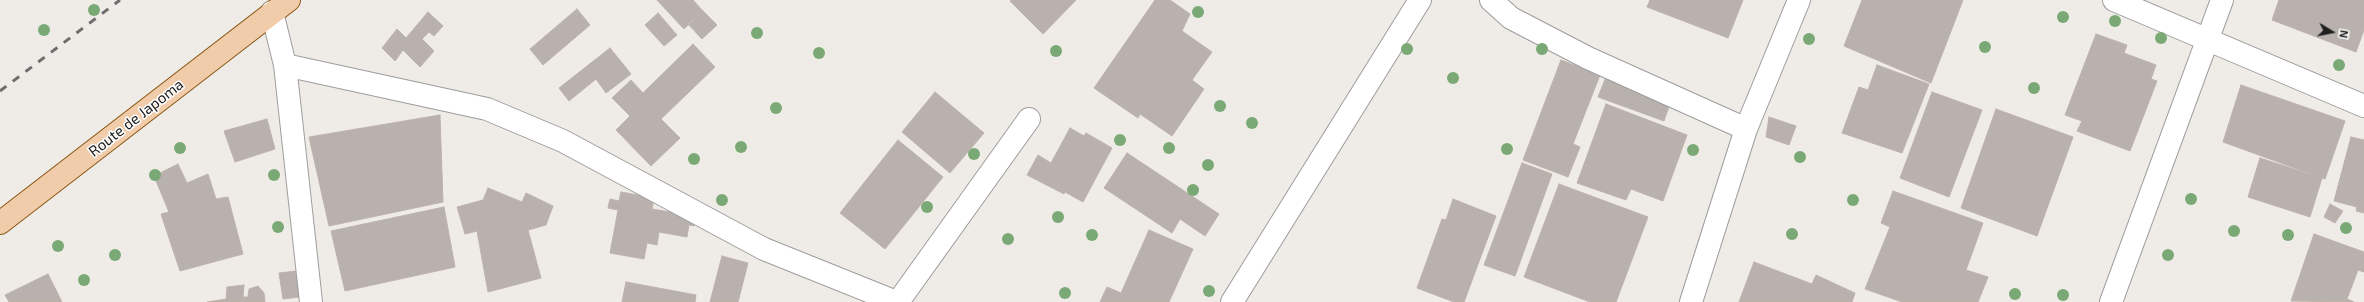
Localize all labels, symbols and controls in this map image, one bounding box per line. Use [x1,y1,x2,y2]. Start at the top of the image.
north arrow [2312,12,2352,52]
text: N [2337,29,2351,39]
street label: Route de Japoma [85,75,187,161]

